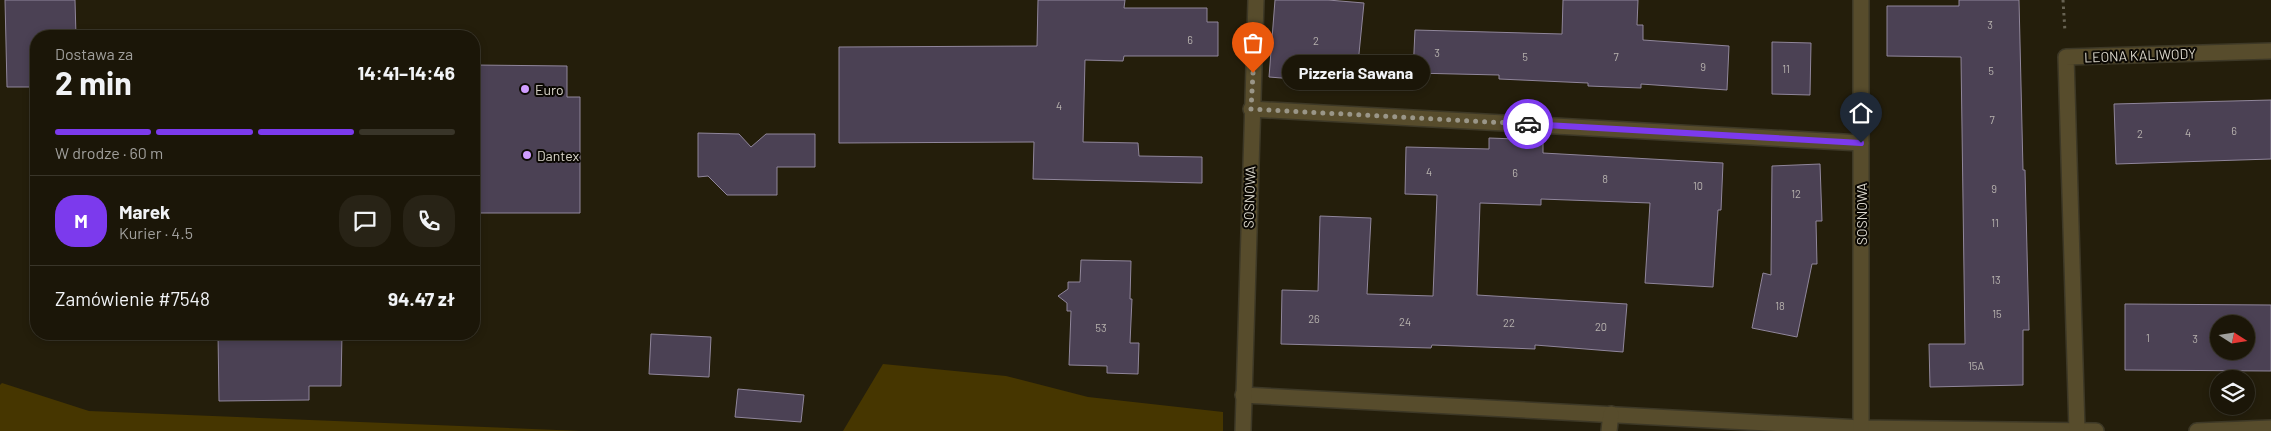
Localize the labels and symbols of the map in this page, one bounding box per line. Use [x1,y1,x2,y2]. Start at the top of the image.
house number: 3 [1987,18,1993,31]
pin [1232,22,1274,73]
house number: 6 [1187,33,1193,46]
house number: 2 [1313,34,1319,47]
street label: LEONA KALIWODY [2084,45,2196,65]
house number: 3 [1434,46,1440,59]
house number: 5 [1522,50,1528,63]
house number: 7 [1613,50,1619,63]
callout: Pizzeria Sawana [1283,56,1430,90]
house number: 9 [1700,60,1706,73]
house number: 11 [1782,62,1790,75]
house number: 5 [1988,64,1994,77]
place label: Euro [535,81,564,98]
marker: Euro [519,83,531,95]
pin [1840,92,1882,143]
house number: 4 [1056,99,1062,112]
courier [1503,99,1553,149]
house number: 7 [1989,113,1995,126]
house number: 6 [2231,124,2237,137]
house number: 4 [2185,126,2191,139]
house number: 2 [2137,127,2143,140]
place label: Dantex [537,147,579,164]
marker: Dantex [521,149,533,161]
street label: SOSNOWA [1239,165,1259,229]
house number: 4 [1426,165,1432,178]
house number: 6 [1512,166,1518,179]
house number: 8 [1602,172,1608,185]
house number: 10 [1693,179,1703,192]
street label: SOSNOWA [1853,182,1870,245]
house number: 9 [1991,182,1997,195]
house number: 12 [1791,187,1801,200]
house number: 11 [1991,216,1999,229]
house number: 13 [1991,273,2001,286]
house number: 18 [1775,299,1785,312]
house number: 15 [1992,307,2002,320]
house number: 26 [1308,312,1320,325]
house number: 24 [1399,315,1411,328]
north arrow [2210,315,2255,360]
house number: 22 [1503,316,1515,329]
house number: 20 [1595,320,1607,333]
house number: 53 [1095,321,1107,334]
house number: 1 [2146,331,2150,344]
house number: 3 [2192,332,2198,345]
house number: 15A [1968,359,1984,372]

